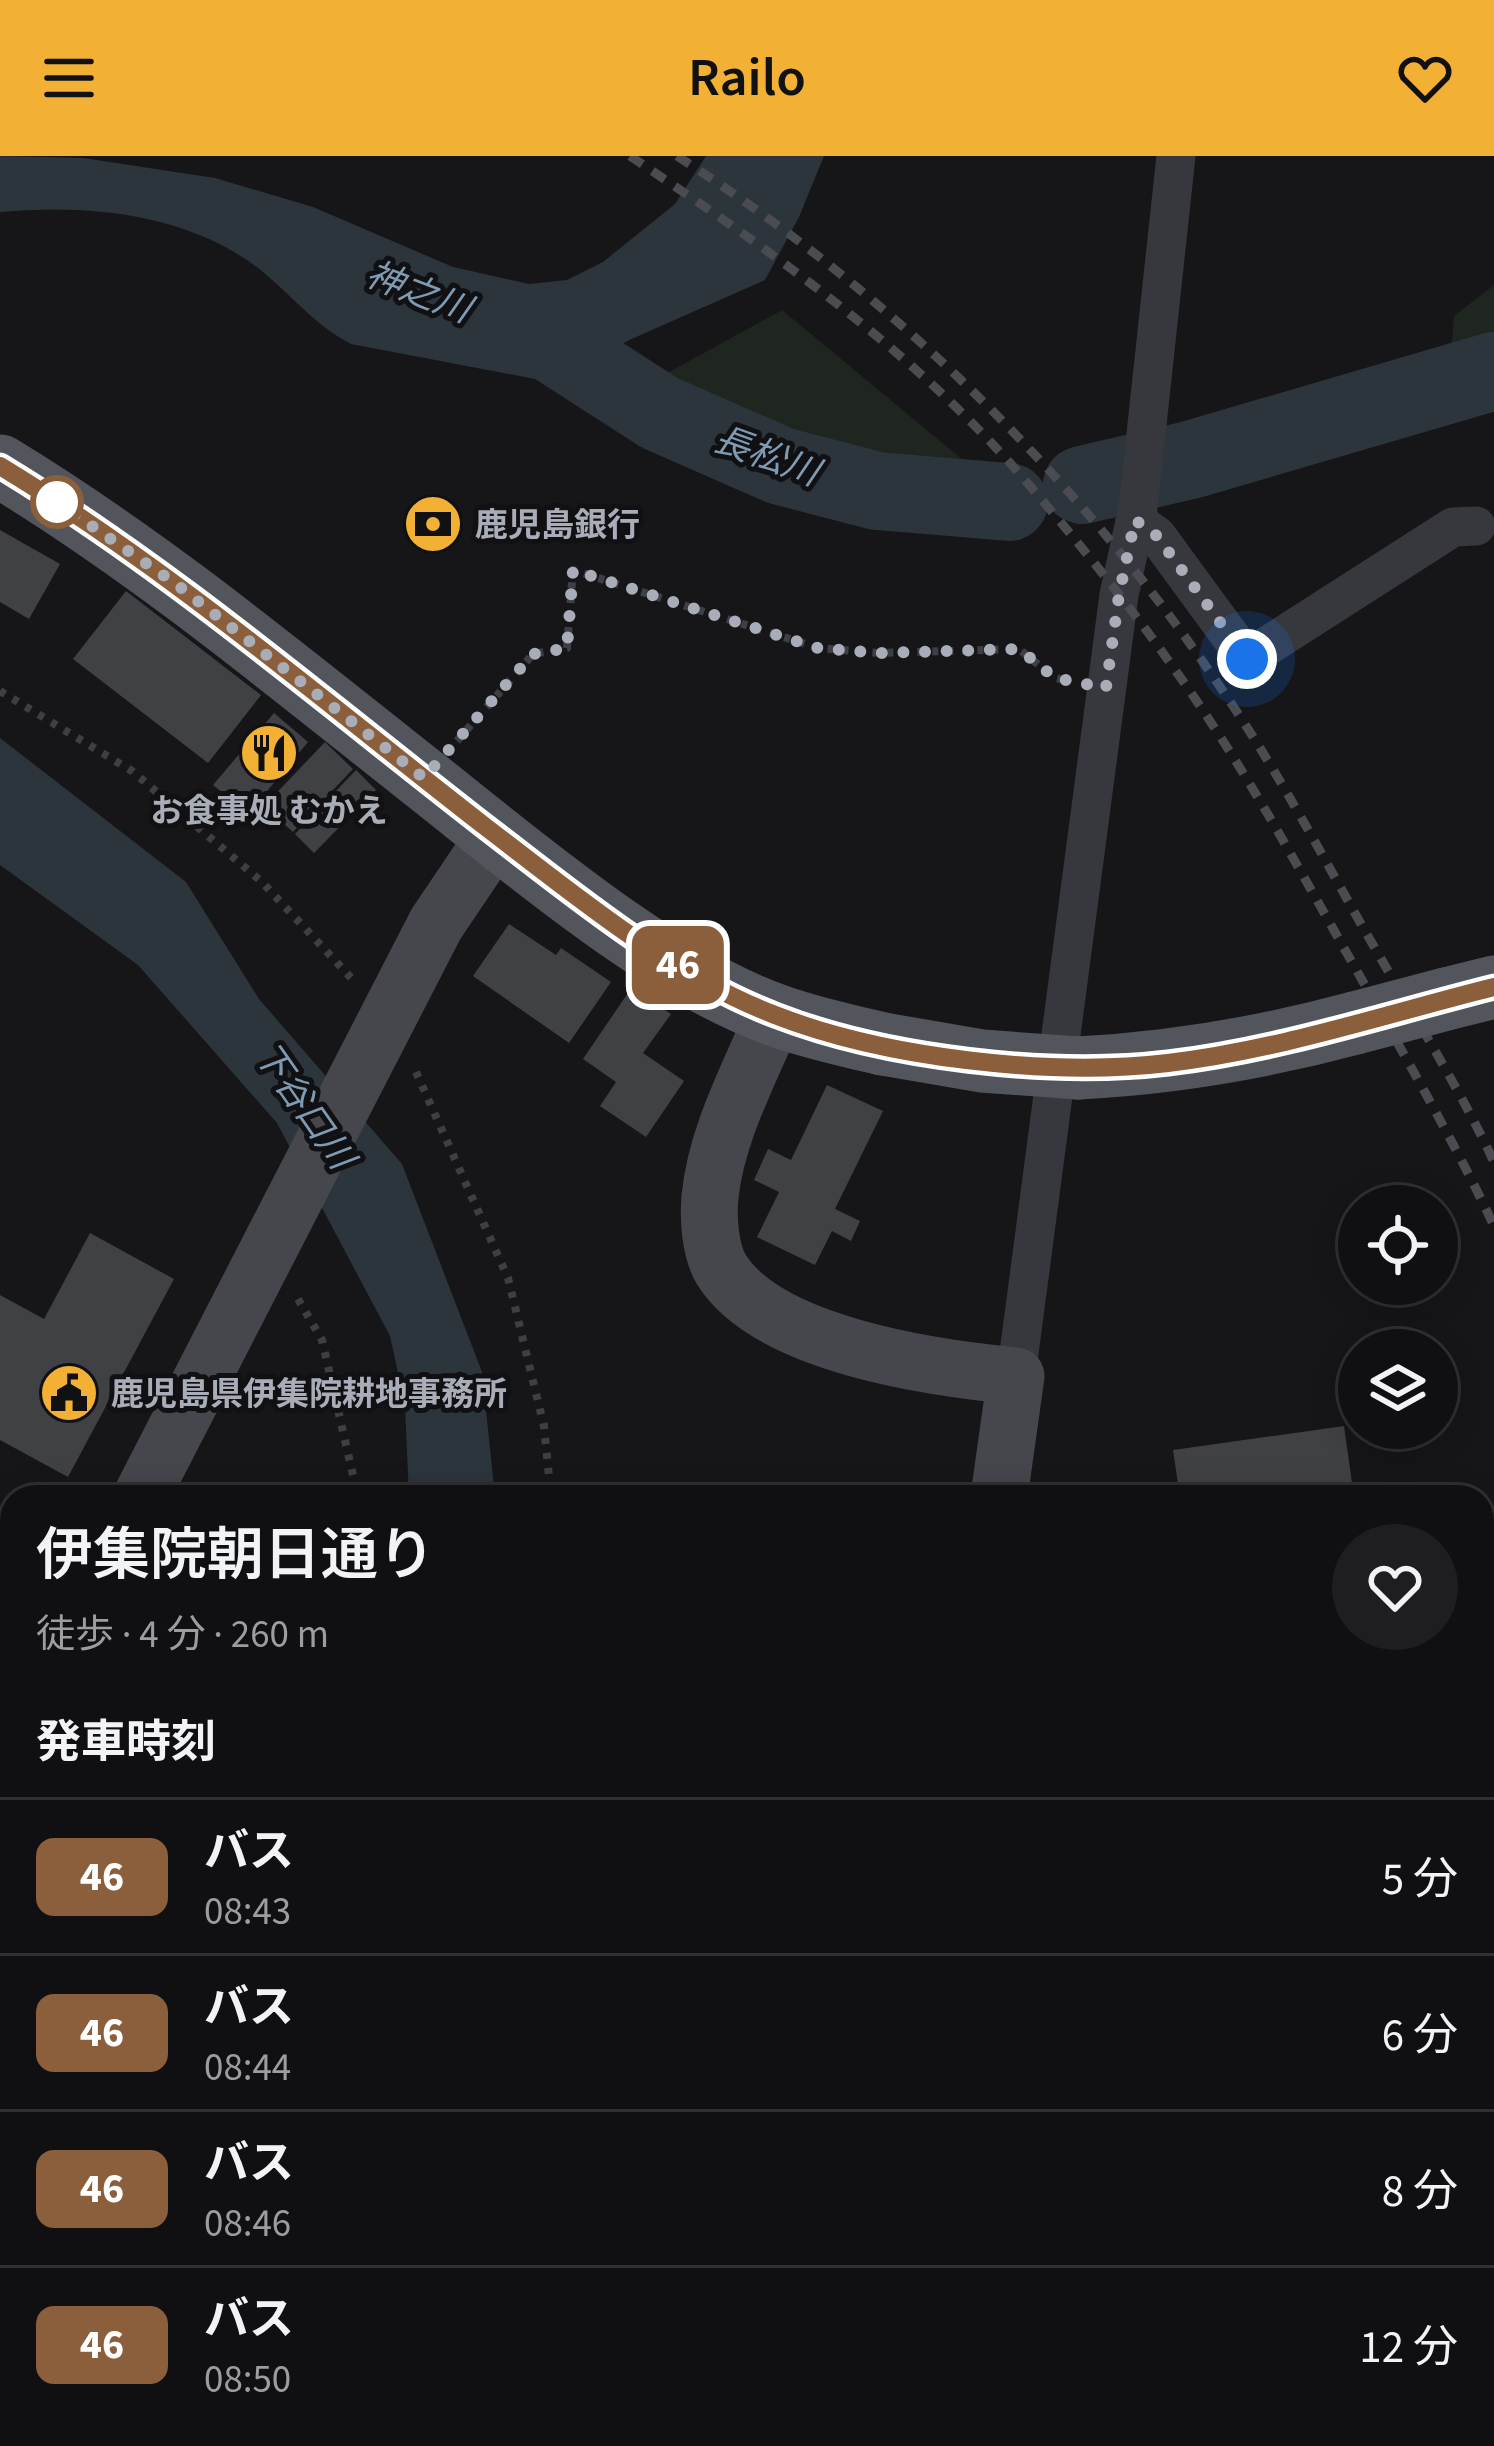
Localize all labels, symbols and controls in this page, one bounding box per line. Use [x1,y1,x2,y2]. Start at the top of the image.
text: Railo [688,40,806,117]
icon: menu [36,45,102,111]
icon: heart [1392,45,1458,111]
water label: 神之川 [359,249,482,337]
water label: 長松川 [707,414,830,500]
unlabelled marker [32,477,82,527]
bank icon: 鹿児島銀行 [402,493,464,555]
place label: 鹿児島銀行 [475,502,640,549]
your location [1217,629,1277,689]
restaurant icon: お食事処 むかえ [238,722,300,784]
place label: お食事処 むかえ [150,788,388,835]
line badge: 46 [624,926,732,1004]
text: 46 [656,935,700,995]
water label: 下谷口川 [242,1032,368,1183]
map controls [1338,1185,1458,1449]
button: locate [1338,1185,1458,1305]
button: layers [1338,1329,1458,1449]
public building icon: 鹿児島県伊集院耕地事務所 [38,1362,100,1424]
place label: 鹿児島県伊集院耕地事務所 [111,1371,507,1418]
text: 伊集院朝日通り [36,1516,435,1597]
button: heart [1332,1524,1458,1650]
text: 徒歩 · 4 分 · 260 m [36,1607,329,1663]
text: 発車時刻 [36,1711,216,1775]
text: バス [204,1820,294,1884]
text: 46 [80,1847,124,1907]
text: 5 分 [1382,1848,1458,1912]
text: 08:43 [204,1884,291,1940]
text: バス [204,1976,294,2040]
text: 46 [80,2003,124,2063]
text: 6 分 [1382,2004,1458,2068]
text: 08:44 [204,2040,291,2096]
text: バス [204,2132,294,2196]
text: 46 [80,2159,124,2219]
text: 8 分 [1382,2160,1458,2224]
text: 08:46 [204,2196,291,2252]
text: バス [204,2288,294,2352]
text: 46 [80,2315,124,2375]
text: 12 分 [1359,2316,1458,2380]
text: 08:50 [204,2352,291,2408]

